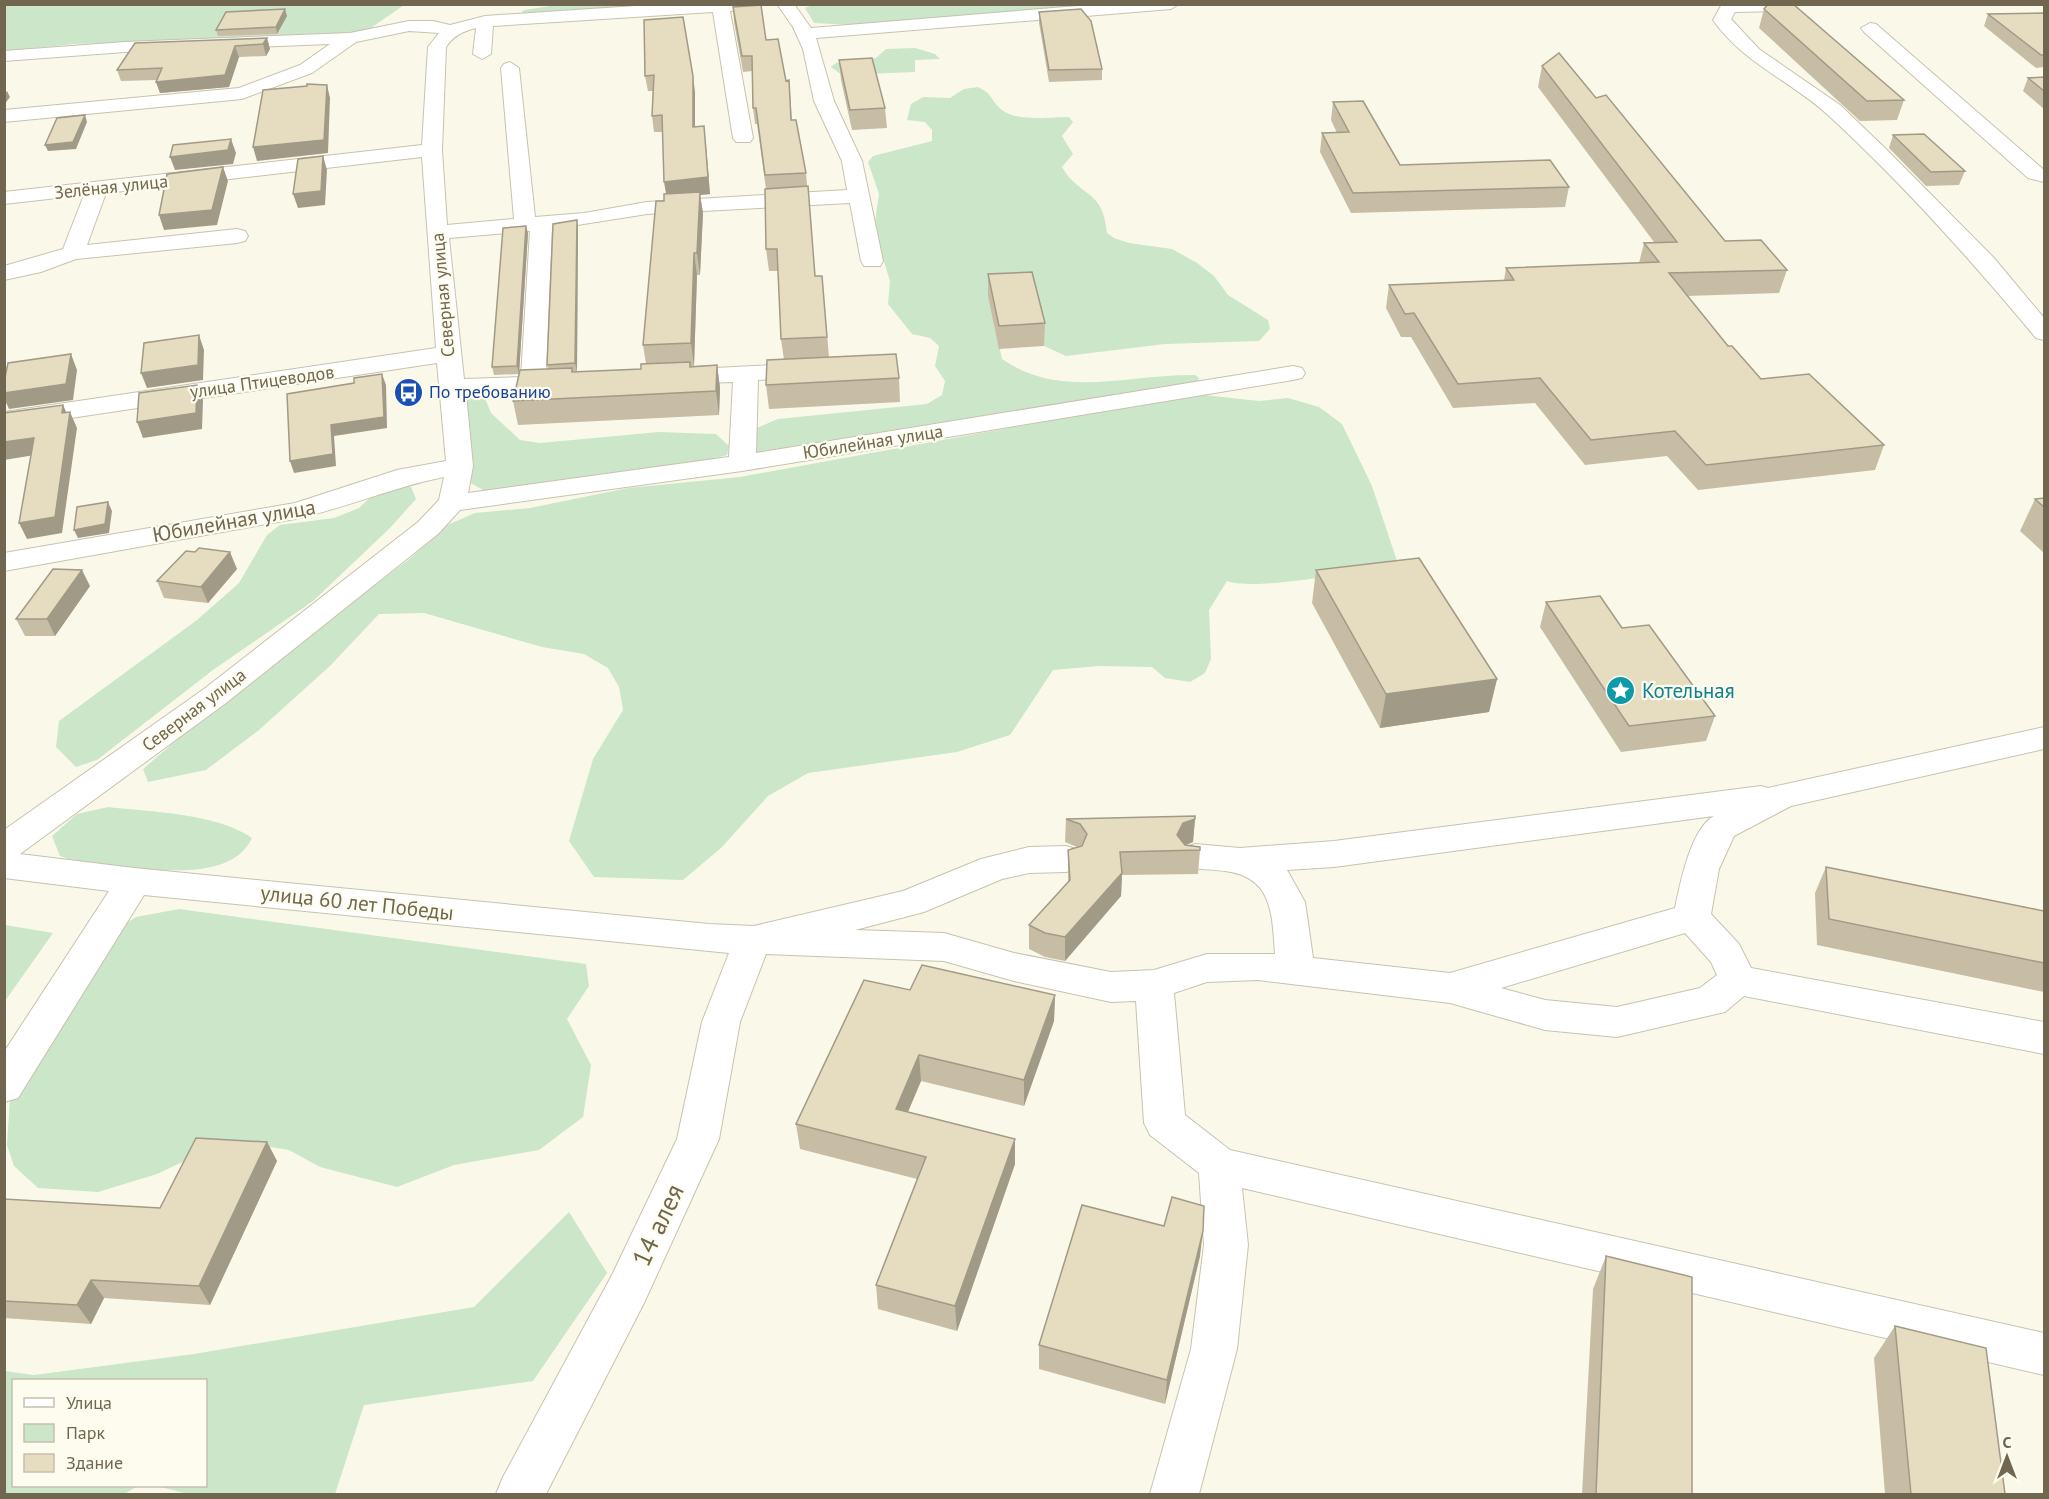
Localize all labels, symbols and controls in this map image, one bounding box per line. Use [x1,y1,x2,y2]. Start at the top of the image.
street label: Зелёная улица [53,169,169,204]
street label: Северная улица [426,232,459,358]
street label: улица Птицеводов [188,360,336,403]
bus stop icon: По требованию [392,376,424,408]
place label: По требованию [429,380,551,403]
street label: Юбилейная улица [801,419,945,464]
street label: Юбилейная улица [150,493,317,548]
street label: Северная улица [137,663,250,756]
place icon: Котельная [1605,675,1637,707]
place label: Котельная [1642,677,1735,704]
street label: улица 60 лет Победы [259,879,455,926]
street label: 14 алея [624,1178,691,1271]
legend [12,1379,207,1487]
text: Улица [66,1391,112,1414]
text: Парк [66,1421,106,1444]
north arrow [1977,1427,2037,1487]
text: С [2003,1432,2012,1452]
text: Здание [66,1451,123,1474]

